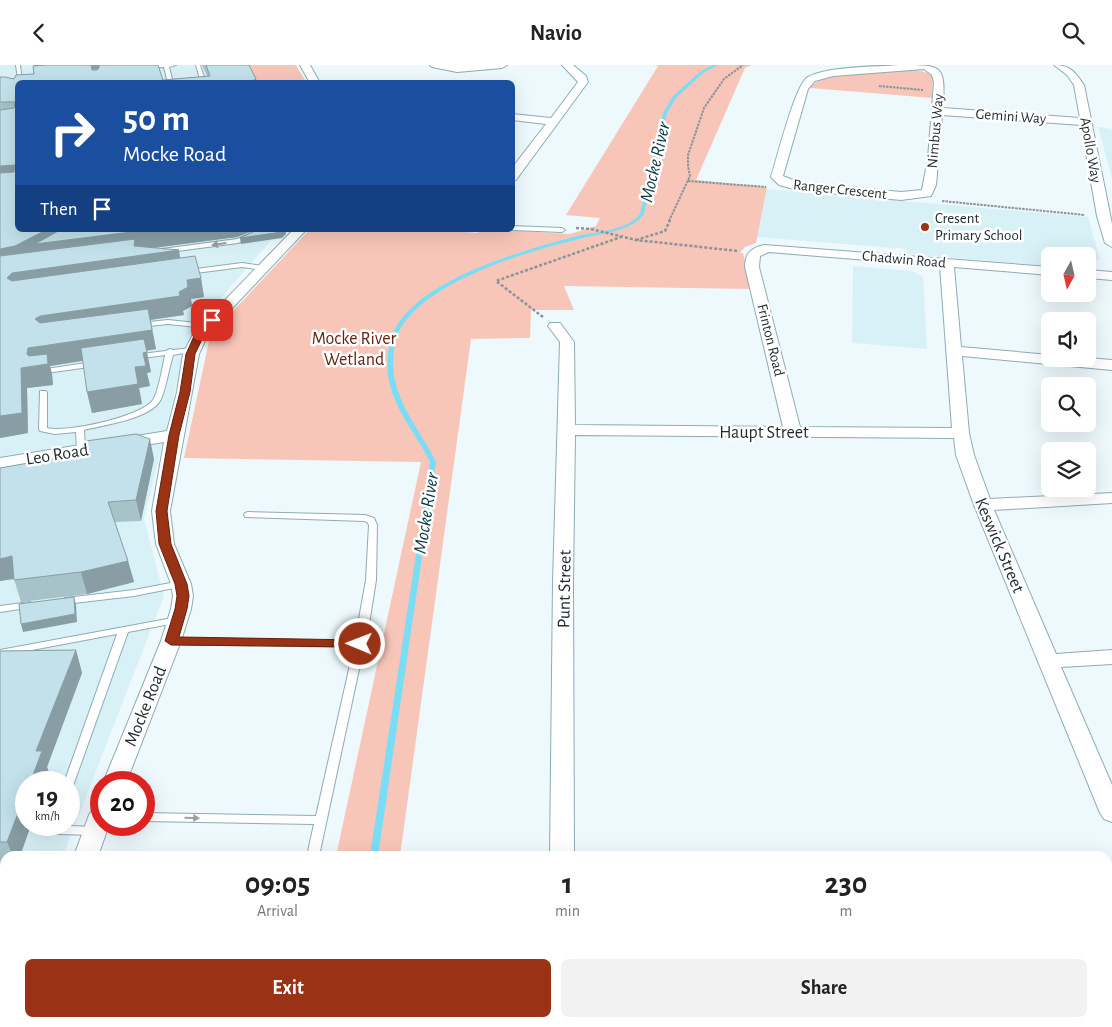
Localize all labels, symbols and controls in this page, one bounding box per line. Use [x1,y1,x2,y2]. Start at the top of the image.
icon: back [25,19,53,47]
icon: search [1059,19,1087,47]
text: Navio [530,22,582,44]
street label: Nimbus Way [925,92,946,169]
icon: right [40,100,105,165]
text: 50 m [123,102,190,137]
street label: Gemini Way [975,107,1047,126]
street label: Apollo Way [1077,116,1104,185]
water label: Mocke River [637,120,674,204]
text: Mocke Road [123,143,226,165]
street label: Ranger Crescent [792,177,888,202]
icon: arrive [88,195,116,223]
text: Then [40,200,78,219]
place label: Cresent Primary School [935,211,1023,243]
marker: Cresent Primary School [919,221,931,233]
one-way arrow [210,240,226,248]
north arrow [1041,247,1096,303]
map controls [1041,247,1096,497]
street label: Chadwin Road [861,248,947,271]
pin [191,299,233,341]
street label: Frinton Road [754,302,787,378]
icon: arrive [198,306,226,334]
button: sound [1041,312,1096,367]
park label: Mocke River Wetland [312,330,396,369]
button: search [1041,377,1096,432]
street label: Haupt Street [719,424,809,442]
street label: Leo Road [25,441,90,469]
button: layers [1041,442,1096,497]
water label: Mocke River [411,471,442,555]
street label: Keswick Street [971,495,1027,596]
street label: Punt Street [555,549,575,628]
position arrow [333,617,385,669]
street label: Mocke Road [122,664,170,749]
speed limit sign: 20 [90,771,155,836]
text: 19 [37,785,58,810]
text: km/h [35,810,60,822]
one-way arrow [185,814,201,822]
text: 09:05 [245,869,310,899]
text: 1 [562,869,573,899]
text: 230 [825,869,867,899]
text: Arrival [257,903,298,919]
text: min [555,903,580,919]
text: m [840,903,852,919]
button: Exit [25,959,551,1017]
button: Share [561,959,1087,1017]

